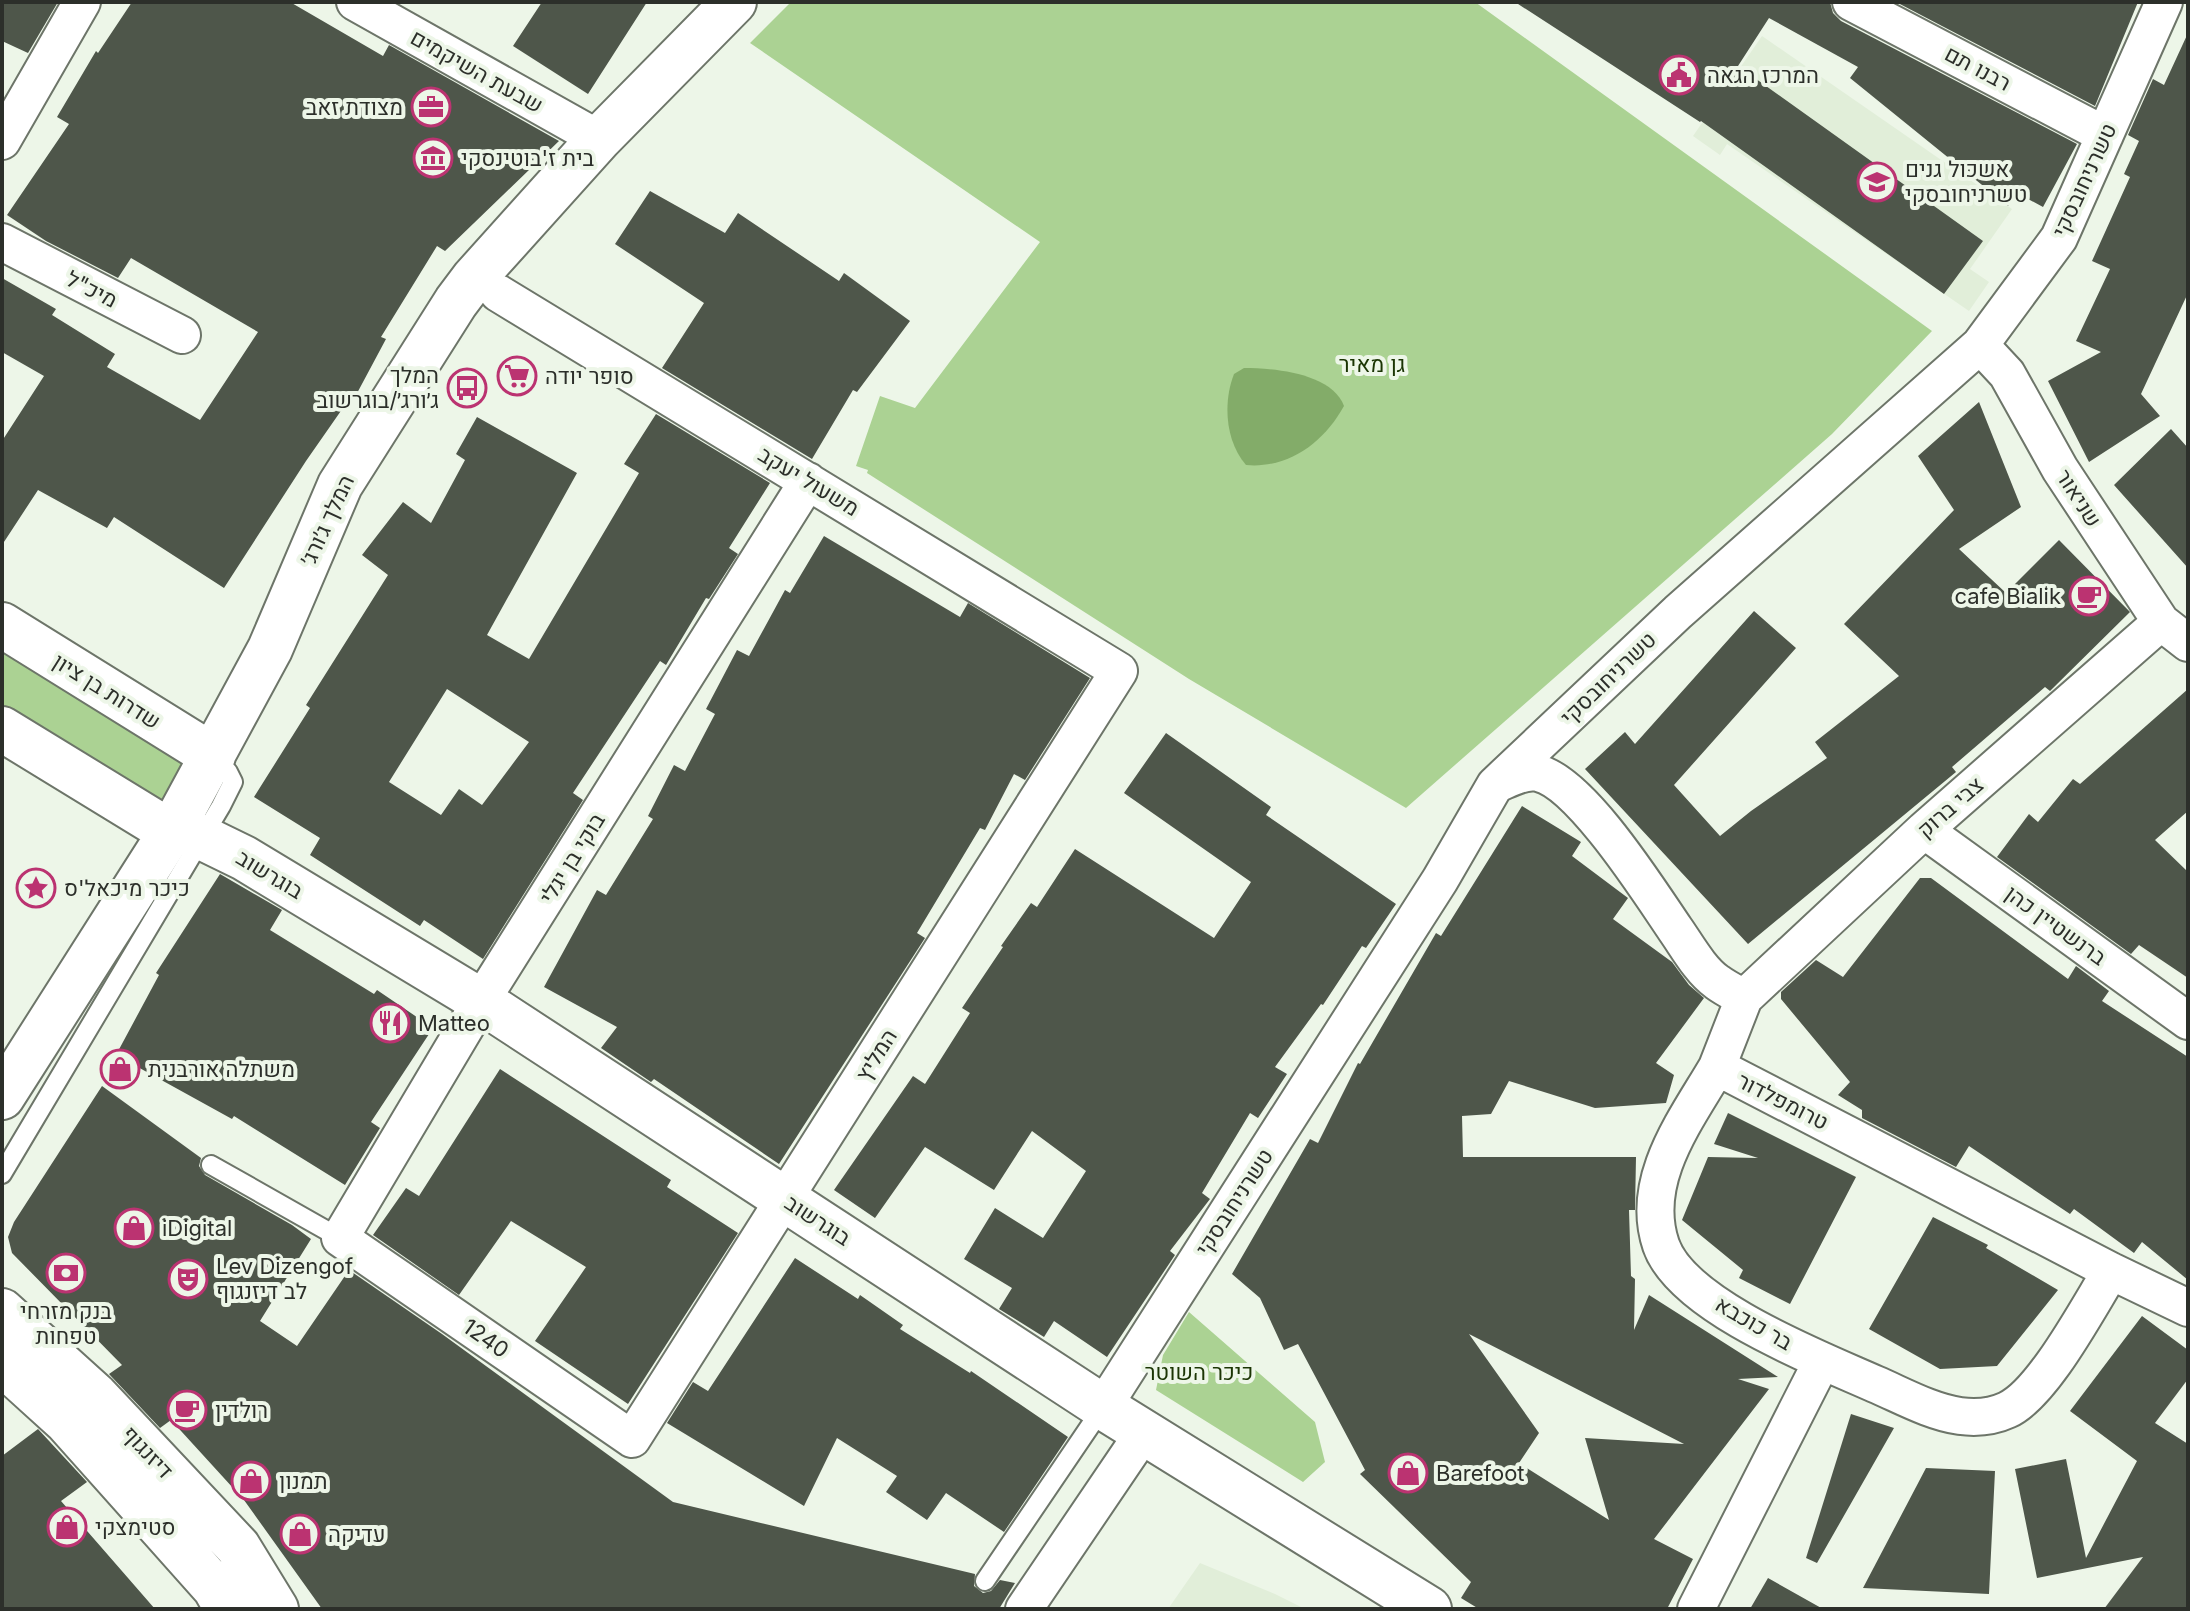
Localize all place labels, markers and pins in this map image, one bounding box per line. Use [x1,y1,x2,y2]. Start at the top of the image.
public building icon: המרכז הגאה [1658,54,1700,96]
place label: המרכז הגאה [1707,62,1819,88]
office icon: מצודת זאב [410,86,452,128]
place label: מצודת זאב [306,94,403,120]
museum icon: בית ז'בוטינסקי [412,137,454,179]
place label: בית ז'בוטינסקי [461,145,595,171]
place label: אשכול גנים טשרניחובסקי [1905,156,2027,207]
school or university icon: אשכול גנים טשרניחובסקי [1856,161,1898,203]
supermarket icon: סופר יודה [496,355,538,397]
place label: המלך ג׳ורג׳/בוגרשוב [316,362,439,413]
place label: סופר יודה [545,363,634,389]
bus stop icon: המלך ג׳ורג׳/בוגרשוב [446,367,488,409]
cafe icon: cafe Bialik [2068,575,2110,617]
place label: cafe Bialik [1955,583,2061,609]
place icon: כיכר מיכאל'ס [15,867,57,909]
place label: כיכר מיכאל'ס [64,875,190,901]
restaurant icon: Matteo [369,1002,411,1044]
place label: Matteo [418,1010,490,1036]
shop icon: משתלה אורבנית [99,1048,141,1090]
place label: משתלה אורבנית [148,1056,295,1082]
shop icon: iDigital [113,1207,155,1249]
place label: iDigital [162,1215,232,1241]
bank icon: בנק מזרחי טפחות [45,1252,87,1294]
place label: Lev Dizengof לב דיזנגוף [216,1253,353,1304]
theatre icon: Lev Dizengof לב דיזנגוף [167,1258,209,1300]
place label: בנק מזרחי טפחות [20,1298,112,1349]
cafe icon: רולדין [166,1389,208,1431]
place label: רולדין [215,1397,268,1423]
shop icon: Barefoot [1387,1452,1429,1494]
shop icon: תמנון [230,1460,272,1502]
place label: Barefoot [1436,1460,1525,1486]
place label: תמנון [279,1468,327,1494]
shop icon: סטימצקי [46,1506,88,1548]
shop icon: עדיקה [279,1513,321,1555]
place label: סטימצקי [95,1514,176,1540]
place label: עדיקה [328,1521,385,1547]

